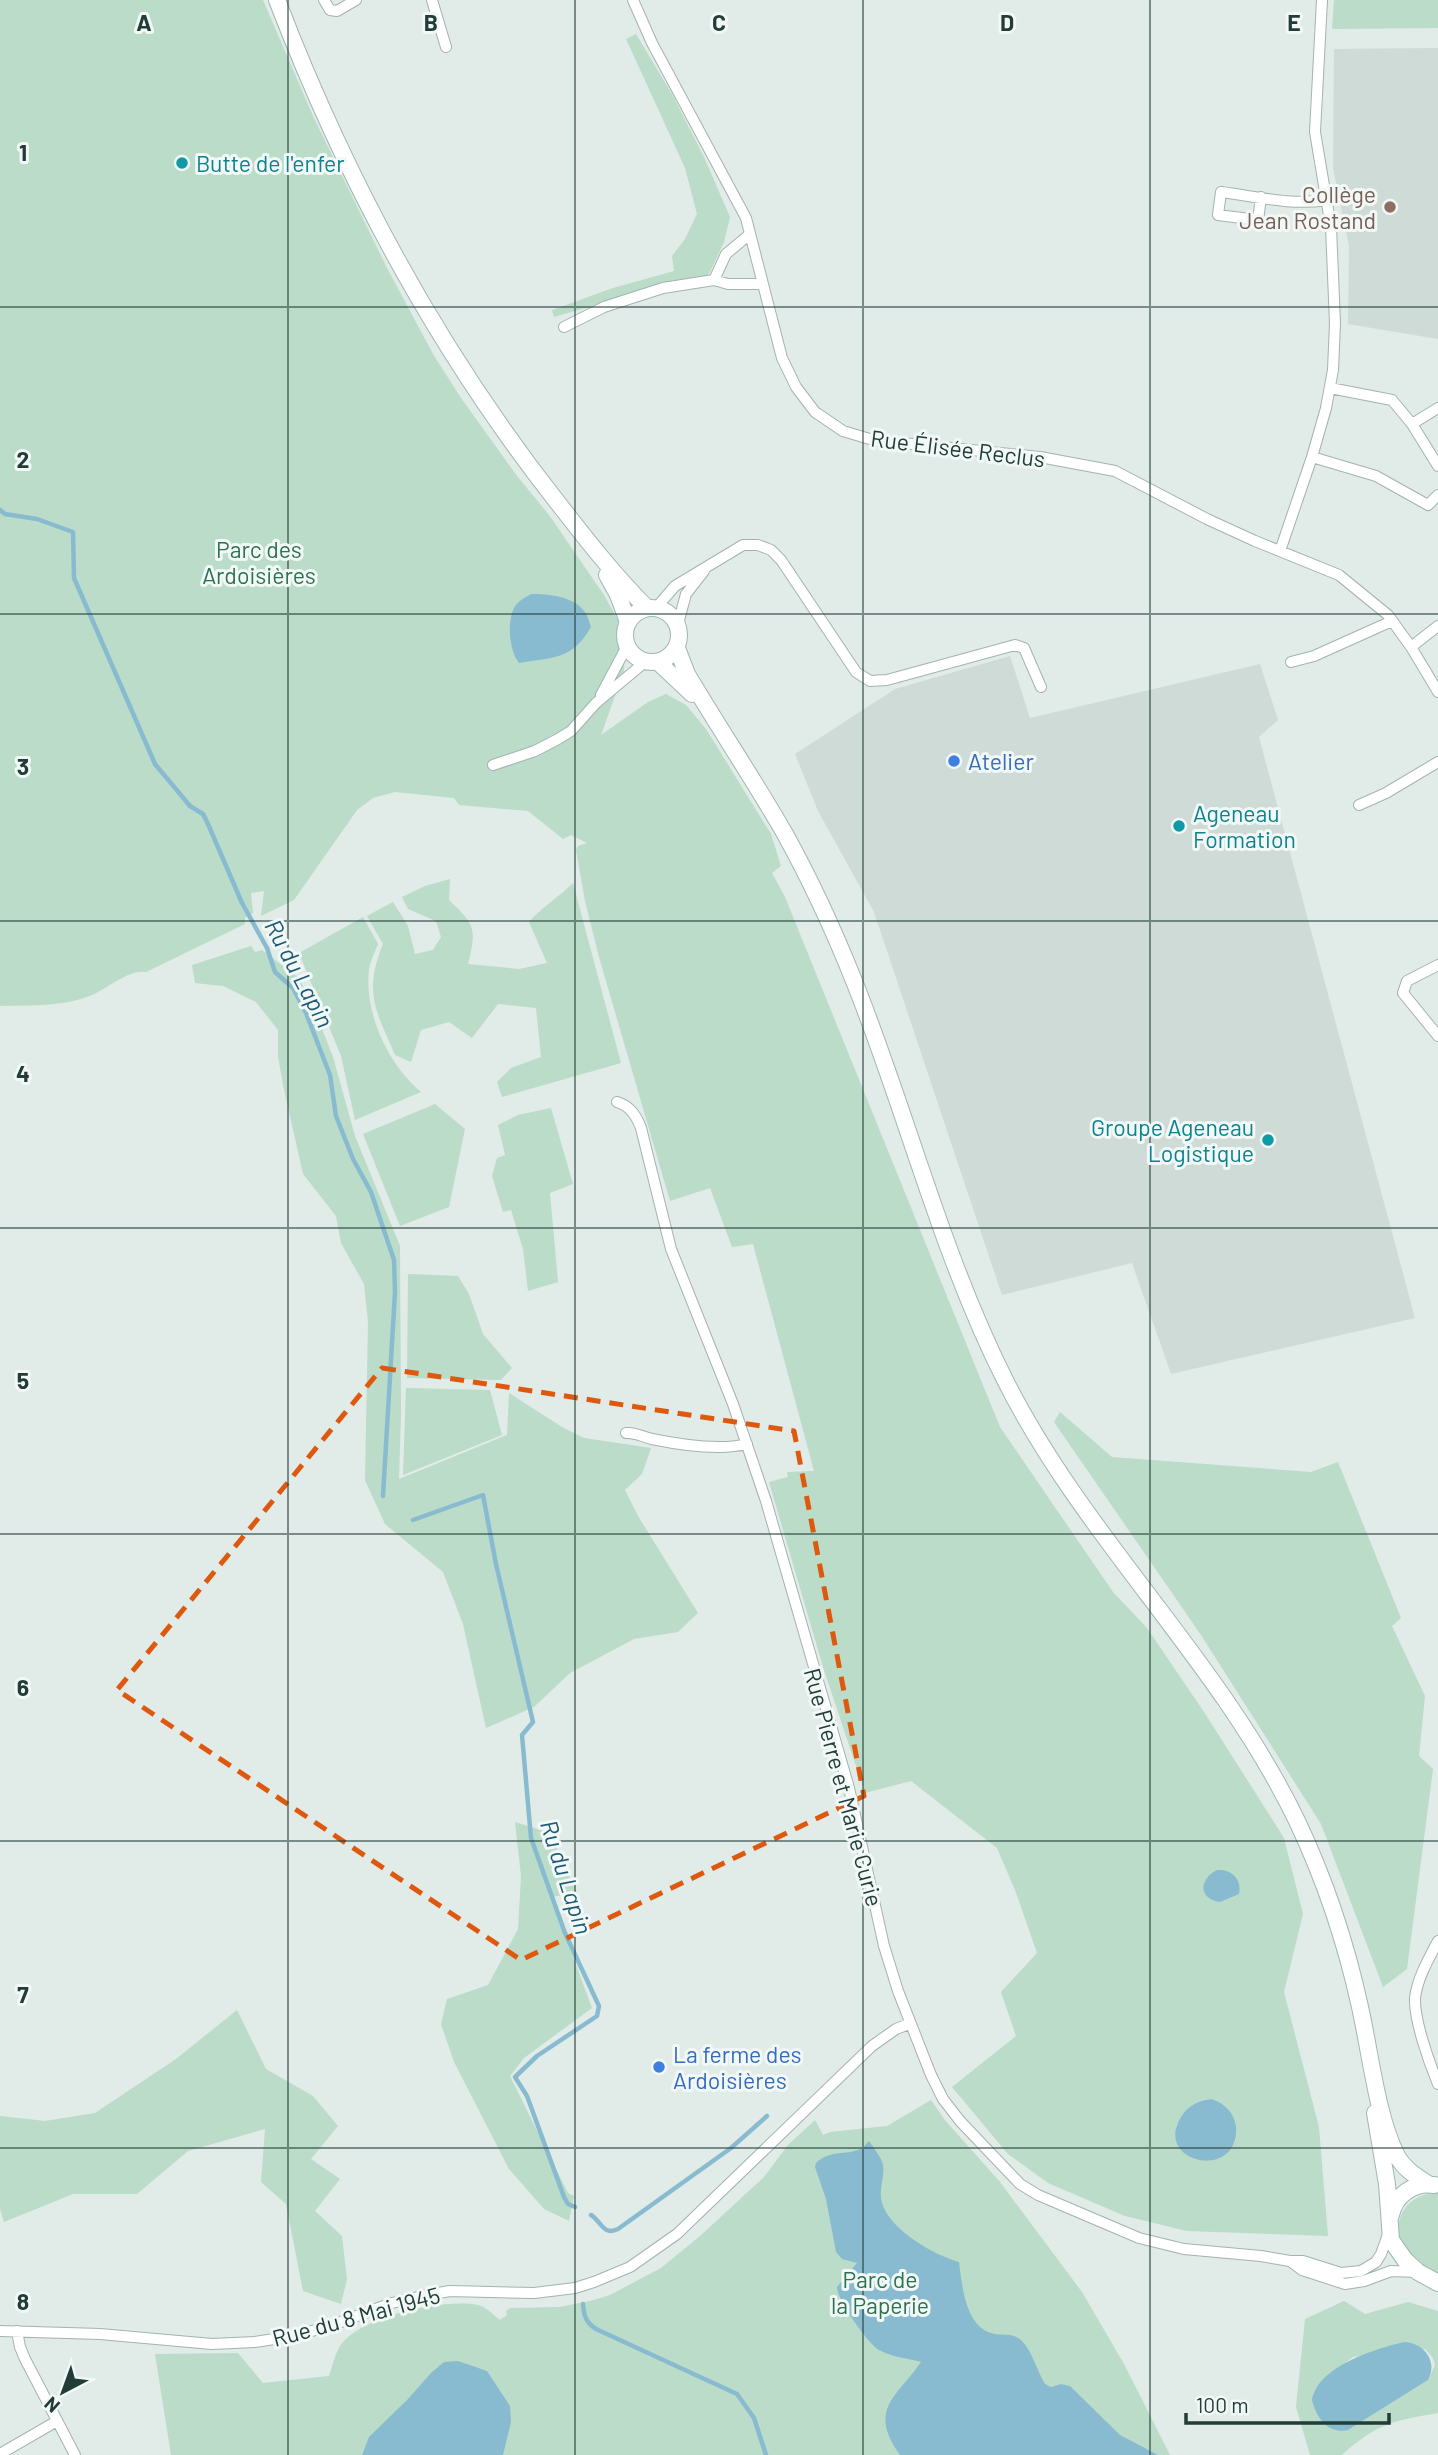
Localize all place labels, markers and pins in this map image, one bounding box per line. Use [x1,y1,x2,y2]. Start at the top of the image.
place label: Butte de l'enfer [196,149,345,177]
marker: Butte de l'enfer [174,155,190,171]
place label: Collège Jean Rostand [1239,180,1376,234]
marker: Collège Jean Rostand [1382,199,1398,215]
place label: Atelier [968,747,1034,775]
marker: Atelier [946,753,962,769]
place label: Ageneau Formation [1193,799,1296,853]
marker: Ageneau Formation [1171,818,1187,834]
place label: Groupe Ageneau Logistique [1091,1113,1254,1167]
marker: Groupe Ageneau Logistique [1260,1132,1276,1148]
place label: La ferme des Ardoisières [673,2040,802,2094]
marker: La ferme des Ardoisières [651,2059,667,2075]

